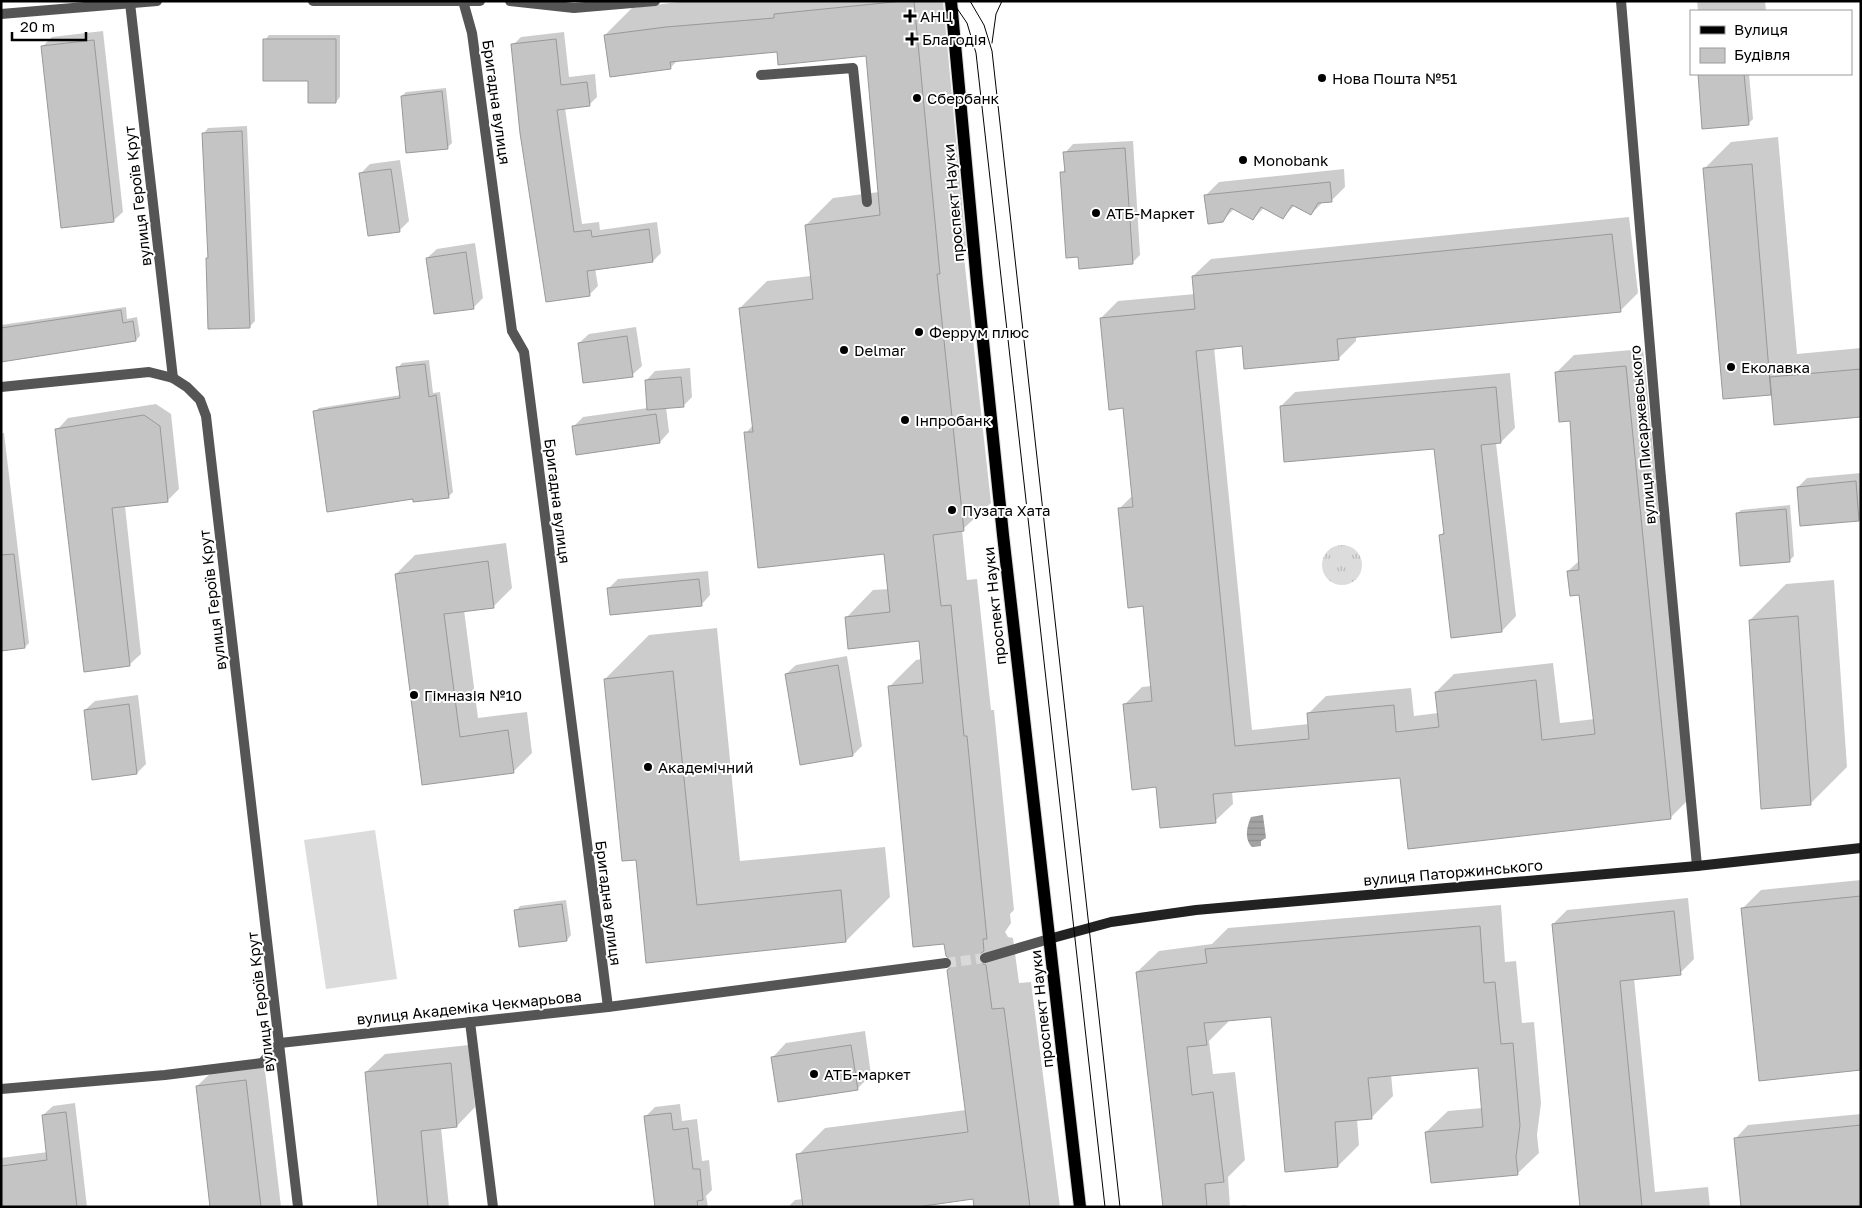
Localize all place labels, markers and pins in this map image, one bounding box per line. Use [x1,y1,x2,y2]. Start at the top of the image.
place label: АНЦ [920,7,953,25]
marker: АНЦ [904,10,916,22]
place label: Благодія [922,30,986,48]
marker: Благодія [906,33,918,45]
place label: Нова Пошта №51 [1332,69,1457,87]
marker: Нова Пошта №51 [1316,72,1328,84]
place label: Сбербанк [927,89,1000,107]
marker: Сбербанк [911,92,923,104]
place label: Monobank [1253,151,1329,169]
marker: Monobank [1237,154,1249,166]
place label: АТБ-Маркет [1106,204,1195,222]
marker: АТБ-Маркет [1090,207,1102,219]
place label: Феррум плюс [929,323,1029,341]
marker: Феррум плюс [913,326,925,338]
place label: Delmar [854,341,906,359]
marker: Delmar [838,344,850,356]
place label: Еколавка [1741,358,1810,376]
marker: Еколавка [1725,361,1737,373]
place label: Інпробанк [915,411,992,429]
marker: Інпробанк [899,414,911,426]
place label: Пузата Хата [962,501,1050,519]
marker: Пузата Хата [946,504,958,516]
place label: Гімназія №10 [424,686,522,704]
marker: Гімназія №10 [408,689,420,701]
place label: Академічний [658,758,753,776]
marker: Академічний [642,761,654,773]
place label: АТБ-маркет [824,1065,911,1083]
marker: АТБ-маркет [808,1068,820,1080]

